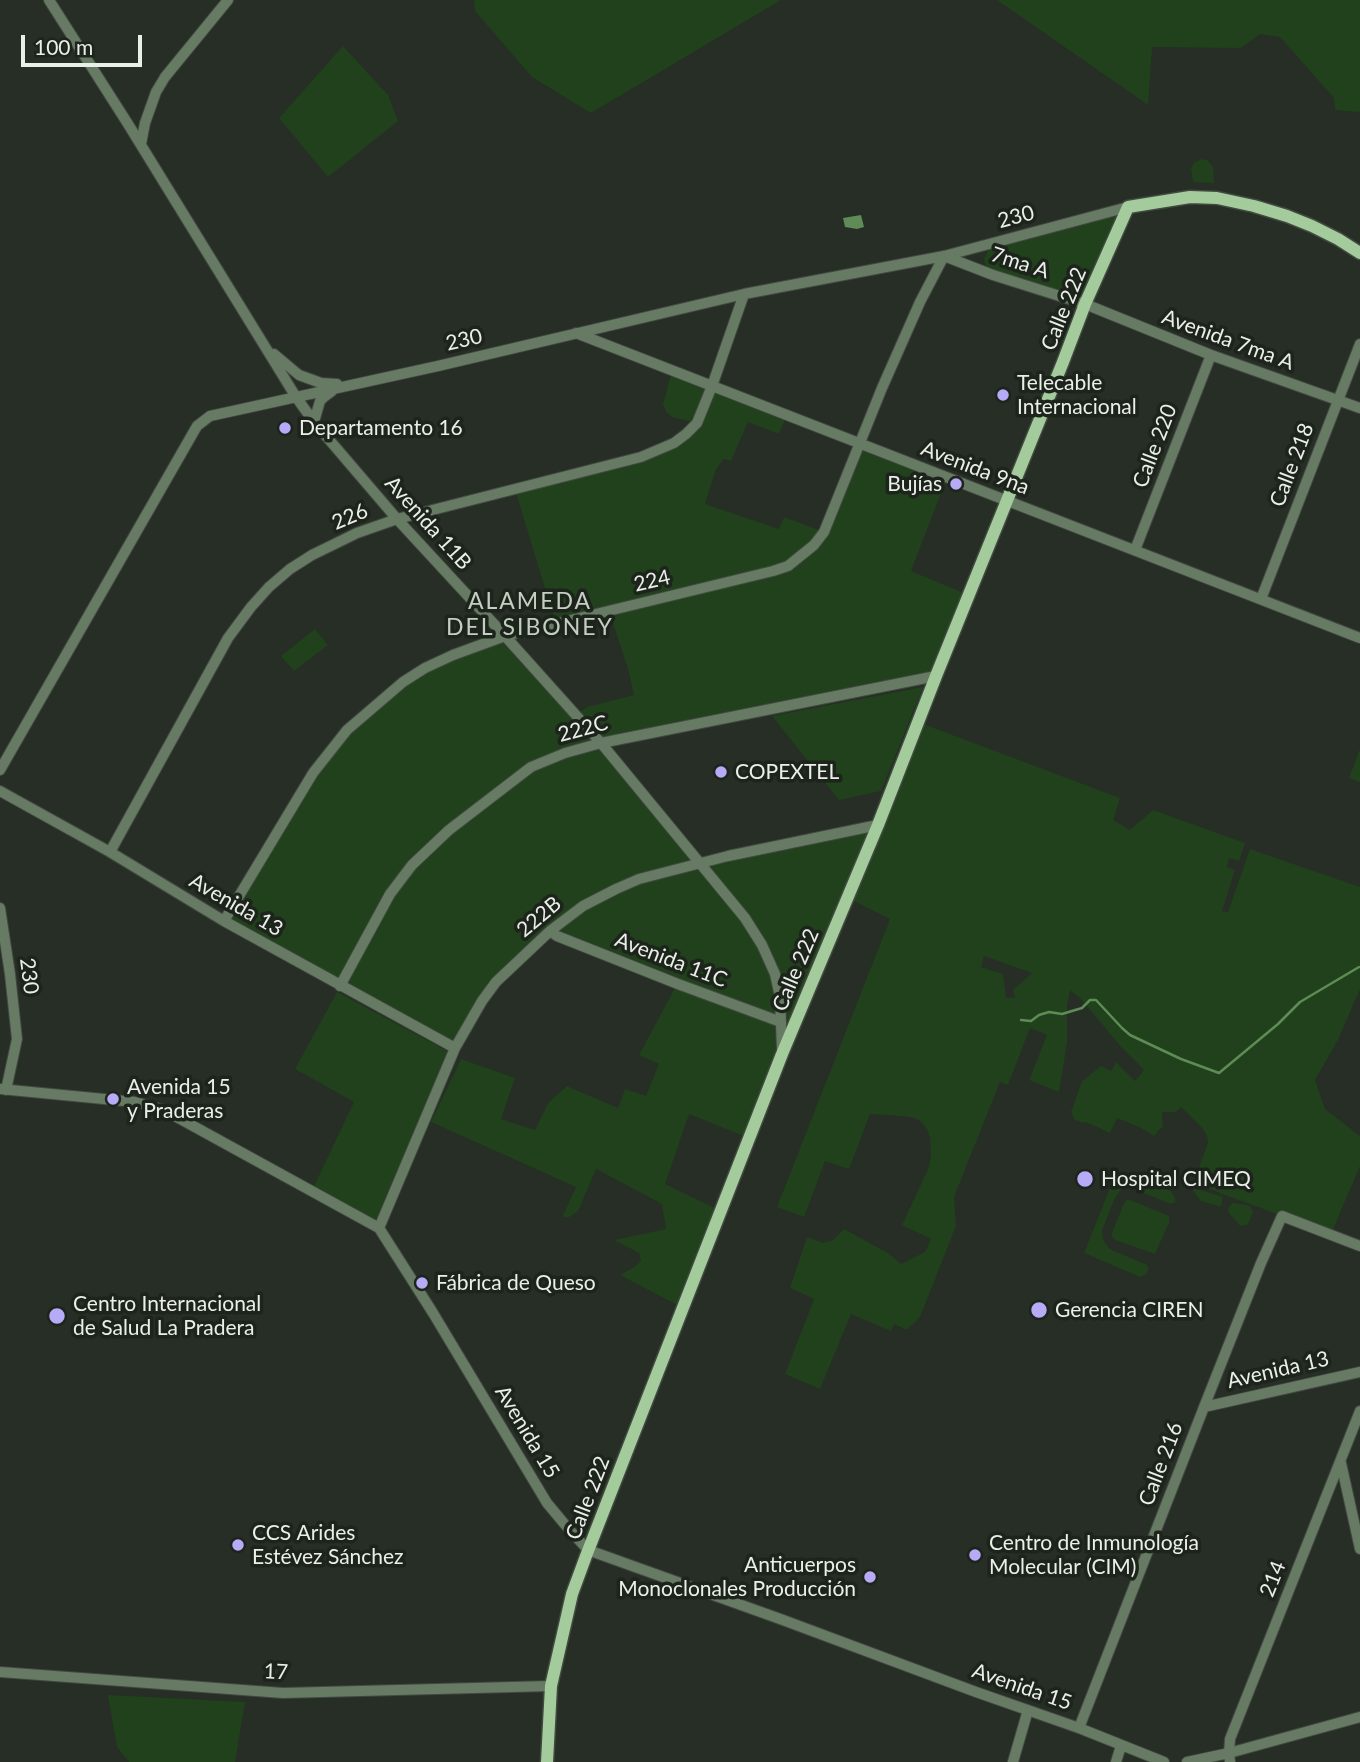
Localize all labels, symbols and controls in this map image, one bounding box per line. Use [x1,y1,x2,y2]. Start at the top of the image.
scale bar [24,21,145,65]
text: 100 m [34,34,93,59]
street label: 230 [995,200,1037,234]
street label: 7ma A [988,242,1052,284]
street label: Calle 222 [1036,264,1092,354]
street label: Avenida 7ma A [1158,304,1298,376]
street label: 230 [443,324,485,356]
place label: Telecable Internacional [1017,370,1137,420]
marker: Telecable Internacional [995,387,1011,403]
street label: Calle 220 [1128,401,1182,491]
place label: Departamento 16 [299,415,463,441]
marker: Departamento 16 [277,420,293,436]
street label: Calle 218 [1265,420,1319,510]
street label: Avenida 9na [917,436,1033,500]
street label: Avenida 11B [379,471,477,575]
place label: Bujías [887,471,942,497]
marker: Bujías [948,476,964,492]
street label: 226 [328,498,372,536]
street label: 224 [631,565,673,597]
district label: ALAMEDA DEL SIBONEY [447,588,613,642]
street label: 222C [555,710,611,748]
place label: COPEXTEL [735,759,839,785]
marker: COPEXTEL [713,764,729,780]
street label: Avenida 13 [185,868,287,942]
street label: 222B [512,891,566,943]
street label: Calle 222 [767,925,825,1015]
street label: Avenida 11C [612,927,730,993]
street label: 230 [14,956,44,996]
place label: Avenida 15 y Praderas [127,1074,231,1124]
marker: Avenida 15 y Praderas [105,1091,121,1107]
place label: Hospital CIMEQ [1101,1166,1251,1192]
marker: Hospital CIMEQ [1075,1169,1095,1189]
place label: Fábrica de Queso [436,1270,596,1296]
marker: Fábrica de Queso [414,1275,430,1291]
place label: Centro Internacional de Salud La Pradera [73,1291,261,1341]
place label: Gerencia CIREN [1055,1297,1203,1323]
marker: Gerencia CIREN [1029,1300,1049,1320]
marker: Centro Internacional de Salud La Pradera [47,1306,67,1326]
street label: Avenida 13 [1225,1346,1331,1394]
street label: Avenida 15 [489,1381,565,1483]
street label: Calle 216 [1134,1419,1188,1509]
street label: Calle 222 [561,1453,615,1543]
place label: CCS Arides Estévez Sánchez [252,1520,404,1570]
place label: Centro de Inmunología Molecular (CIM) [989,1530,1199,1580]
marker: CCS Arides Estévez Sánchez [230,1537,246,1553]
marker: Centro de Inmunología Molecular (CIM) [967,1547,983,1563]
place label: Anticuerpos Monoclonales Producción [618,1552,856,1602]
street label: 214 [1254,1557,1292,1601]
marker: Anticuerpos Monoclonales Producción [862,1569,878,1585]
street label: Avenida 15 [969,1658,1075,1716]
street label: 17 [263,1659,289,1685]

